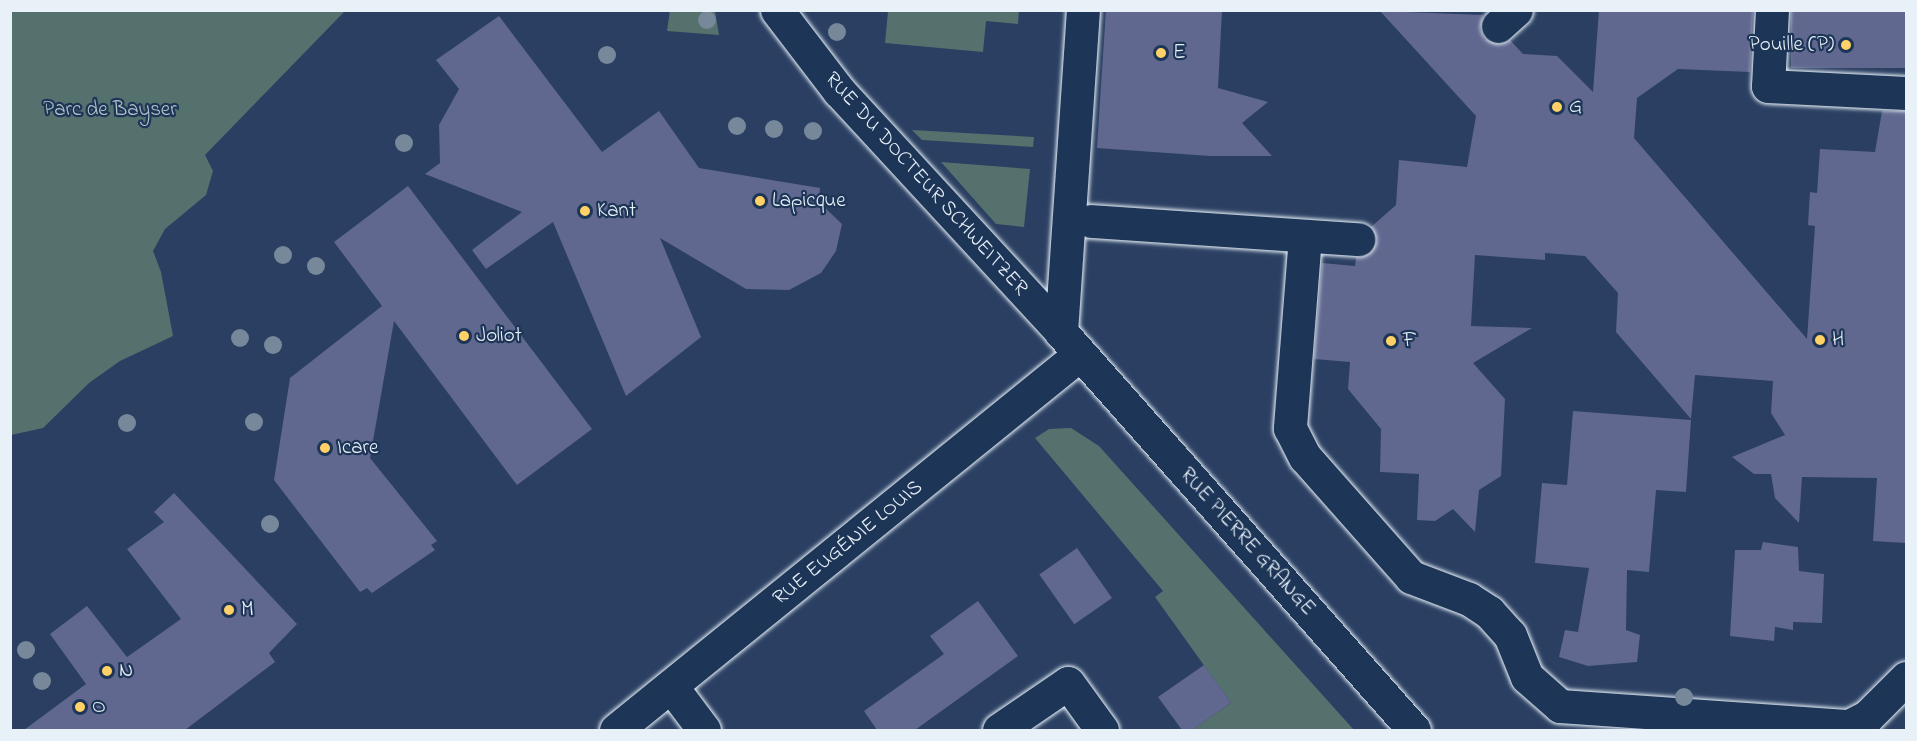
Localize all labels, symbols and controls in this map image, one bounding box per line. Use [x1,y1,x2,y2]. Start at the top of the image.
place label: Pouille (P) [1749,32,1834,58]
marker: Pouille (P) [1839,38,1853,52]
place label: E [1173,40,1186,66]
marker: E [1154,46,1168,60]
street label: RUE DU DOCTEUR SCHWEITZER [819,67,1033,301]
place label: G [1569,94,1582,120]
park label: Parc de Bayser [43,97,177,123]
marker: G [1550,100,1564,114]
place label: Lapicque [772,188,846,214]
marker: Lapicque [753,194,767,208]
place label: Kant [597,198,636,224]
marker: Kant [578,204,592,218]
place label: Joliot [476,323,522,349]
place label: H [1832,327,1844,353]
place label: F [1403,328,1417,354]
marker: Joliot [457,329,471,343]
marker: H [1813,333,1827,347]
marker: F [1384,334,1398,348]
place label: Icare [337,435,379,461]
marker: Icare [318,441,332,455]
street label: RUE PIERRE GRANGE [1174,463,1320,621]
street label: RUE EUGÉNIE LOUIS [768,475,928,611]
place label: M [241,597,254,623]
marker: M [222,603,236,617]
place label: N [119,658,133,684]
marker: N [100,664,114,678]
place label: O [92,694,106,720]
marker: O [73,700,87,714]

